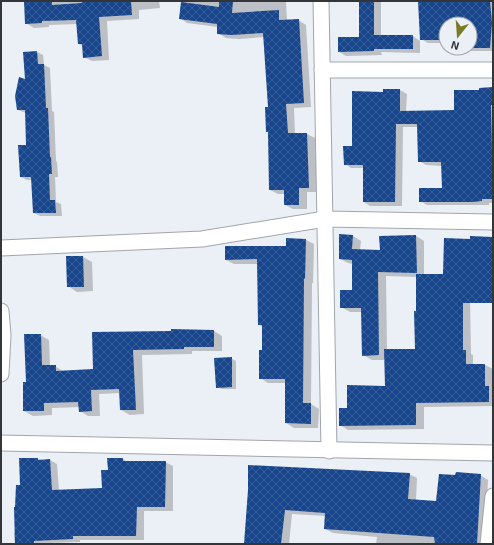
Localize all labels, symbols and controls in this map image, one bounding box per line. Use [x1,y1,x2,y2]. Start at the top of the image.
north arrow [438,16,478,56]
text: N [449,39,461,53]

